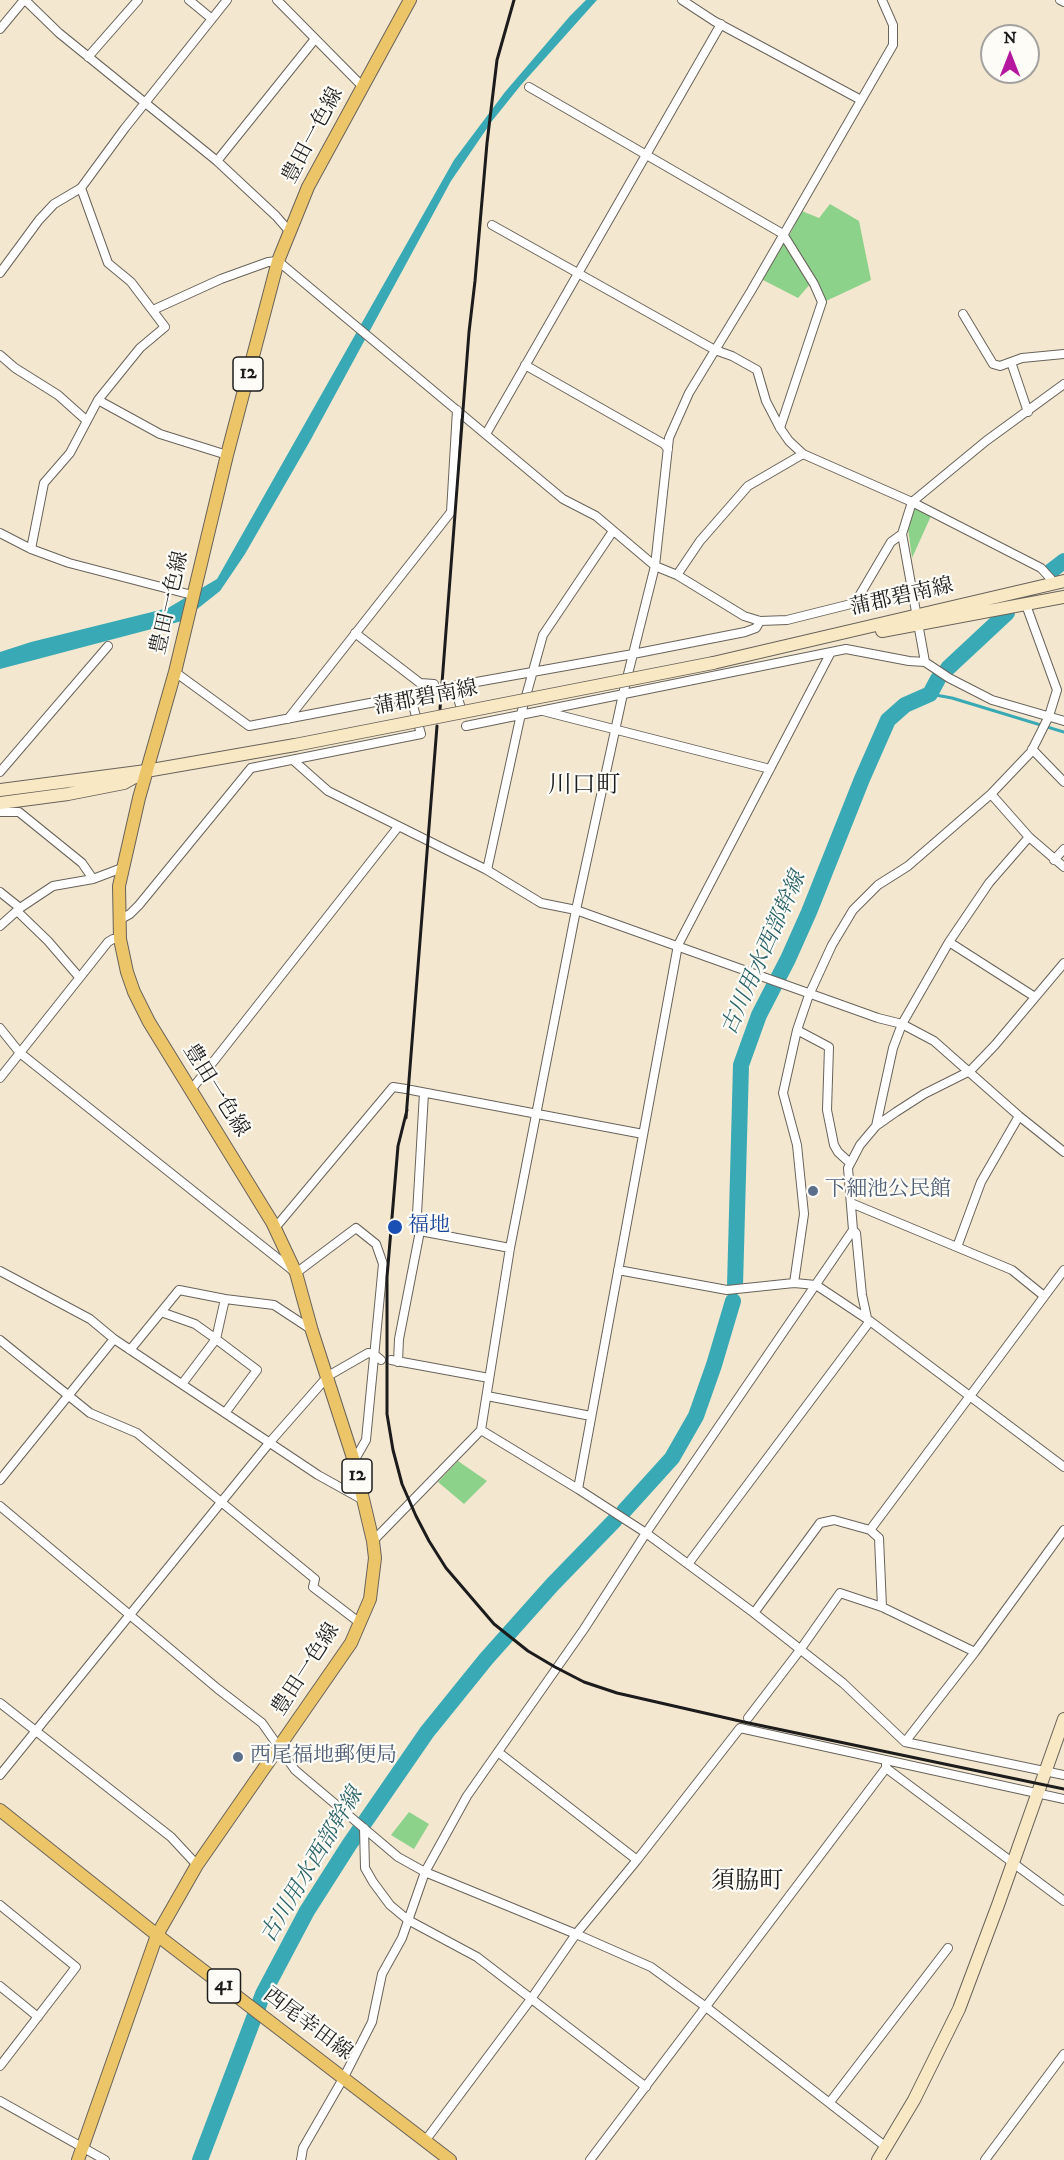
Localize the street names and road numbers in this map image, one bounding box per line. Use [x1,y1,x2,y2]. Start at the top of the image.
street label: 豊田一色線 [278,84,350,188]
road number: 12 [233,357,263,391]
street label: 豊田一色線 [147,549,195,657]
street label: 蒲郡碧南線 [848,574,956,622]
street label: 蒲郡碧南線 [372,677,480,721]
street label: 豊田一色線 [176,1040,254,1142]
road number: 12 [342,1459,372,1493]
street label: 豊田一色線 [268,1619,346,1721]
road number: 41 [208,1969,240,2003]
street label: 西尾幸田線 [257,1983,357,2067]

